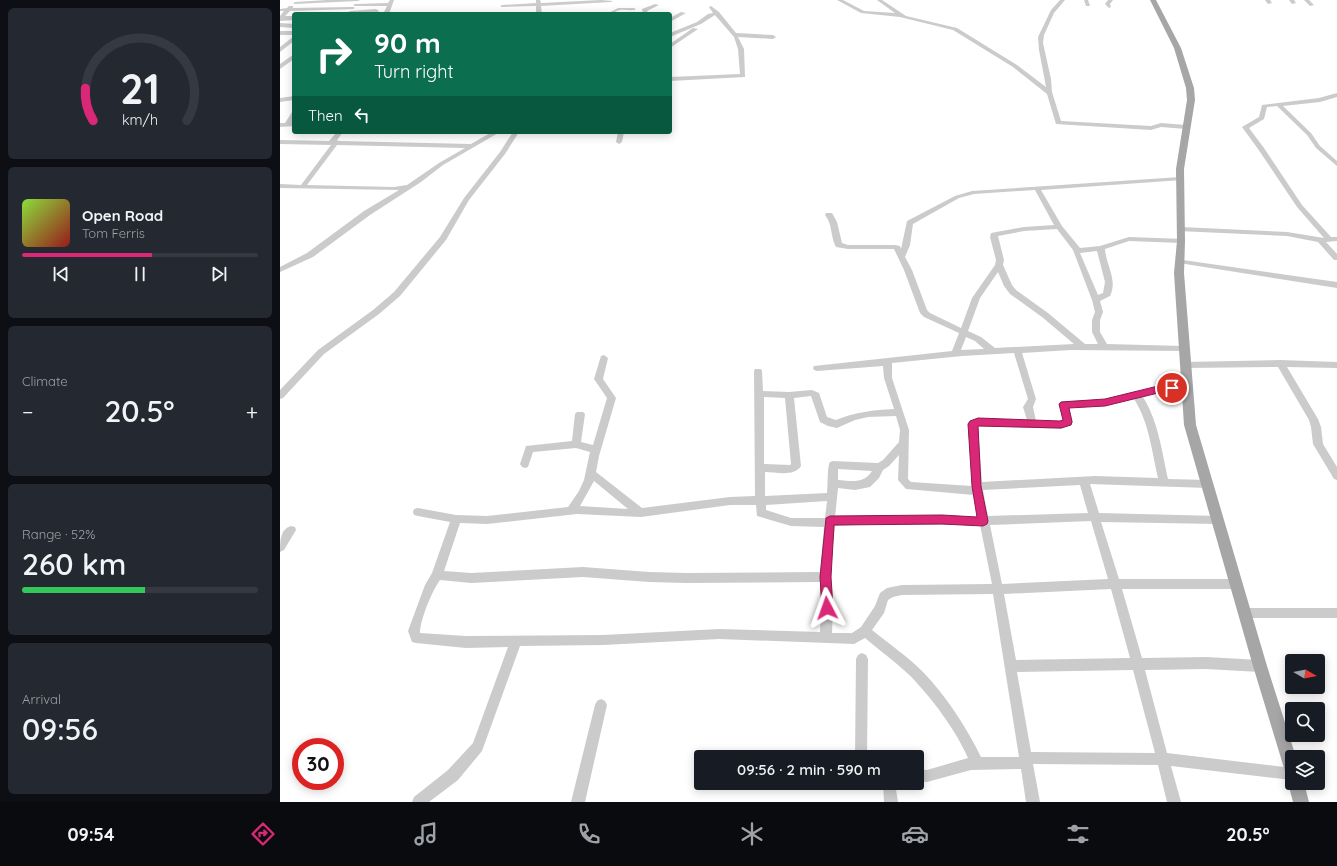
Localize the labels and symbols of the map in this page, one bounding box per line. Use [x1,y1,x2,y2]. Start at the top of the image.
pin [1155,371,1189,405]
position arrow [806,587,848,629]
north arrow [1285,654,1325,694]
speed limit sign: 30 [292,738,344,790]

